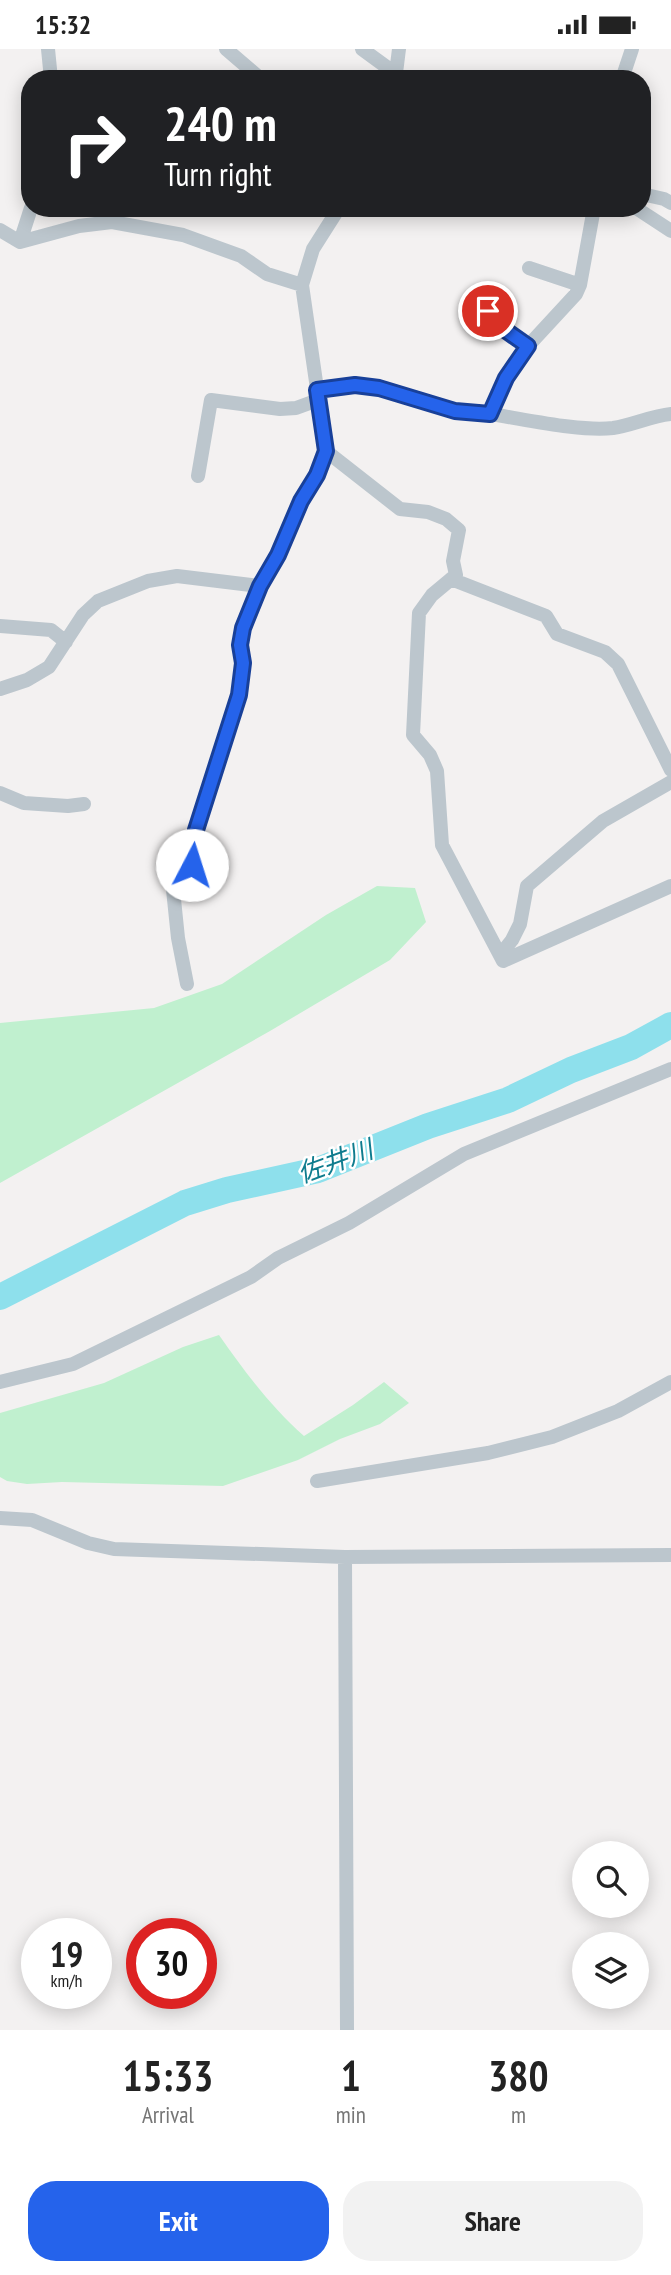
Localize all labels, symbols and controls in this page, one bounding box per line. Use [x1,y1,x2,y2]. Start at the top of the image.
text: 15:32 [35,8,91,41]
text: 240 m [164,91,277,155]
icon: right [49,98,140,189]
text: Turn right [164,153,272,195]
pin [458,281,518,341]
icon: arrive [469,292,507,330]
position arrow [155,828,229,902]
water label: 佐井川 [293,1131,380,1190]
map controls [572,1841,649,2009]
button: search [572,1841,649,1918]
speed limit sign: 30 [126,1918,217,2009]
text: 19 [50,1931,83,1977]
button: layers [572,1932,649,2009]
text: km/h [51,1969,82,1992]
text: 15:33 [122,2048,213,2103]
text: 1 [341,2048,361,2103]
text: 380 [488,2048,549,2103]
text: Arrival [142,2100,194,2129]
text: min [336,2100,366,2129]
text: m [511,2100,526,2129]
button: Exit [28,2181,329,2261]
button: Share [343,2181,643,2261]

